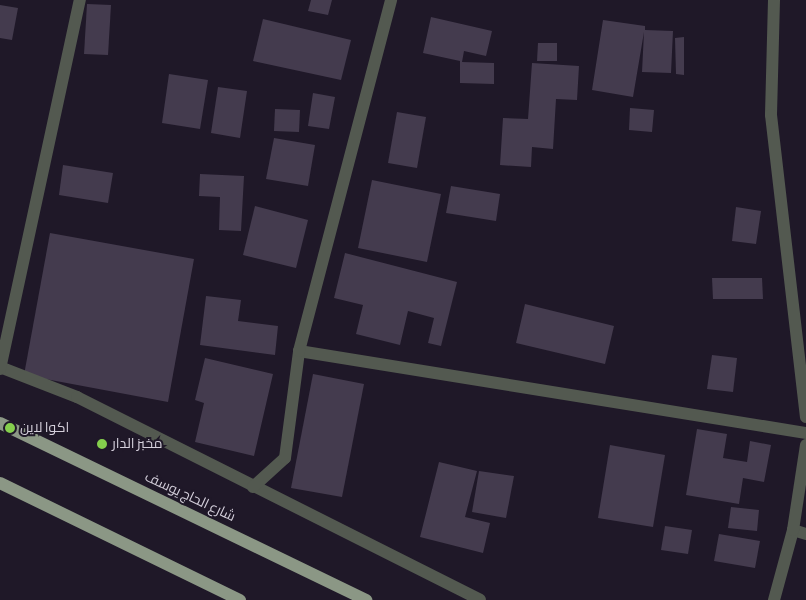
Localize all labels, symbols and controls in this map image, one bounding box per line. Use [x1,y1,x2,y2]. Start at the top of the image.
place label: اكوا لاين [20,420,69,436]
marker: اكوا لاين [4,422,16,434]
place label: مخبز الدار [112,436,163,452]
marker: مخبز الدار [96,438,108,450]
street label: شارع الحاج يوسف [142,469,238,525]

